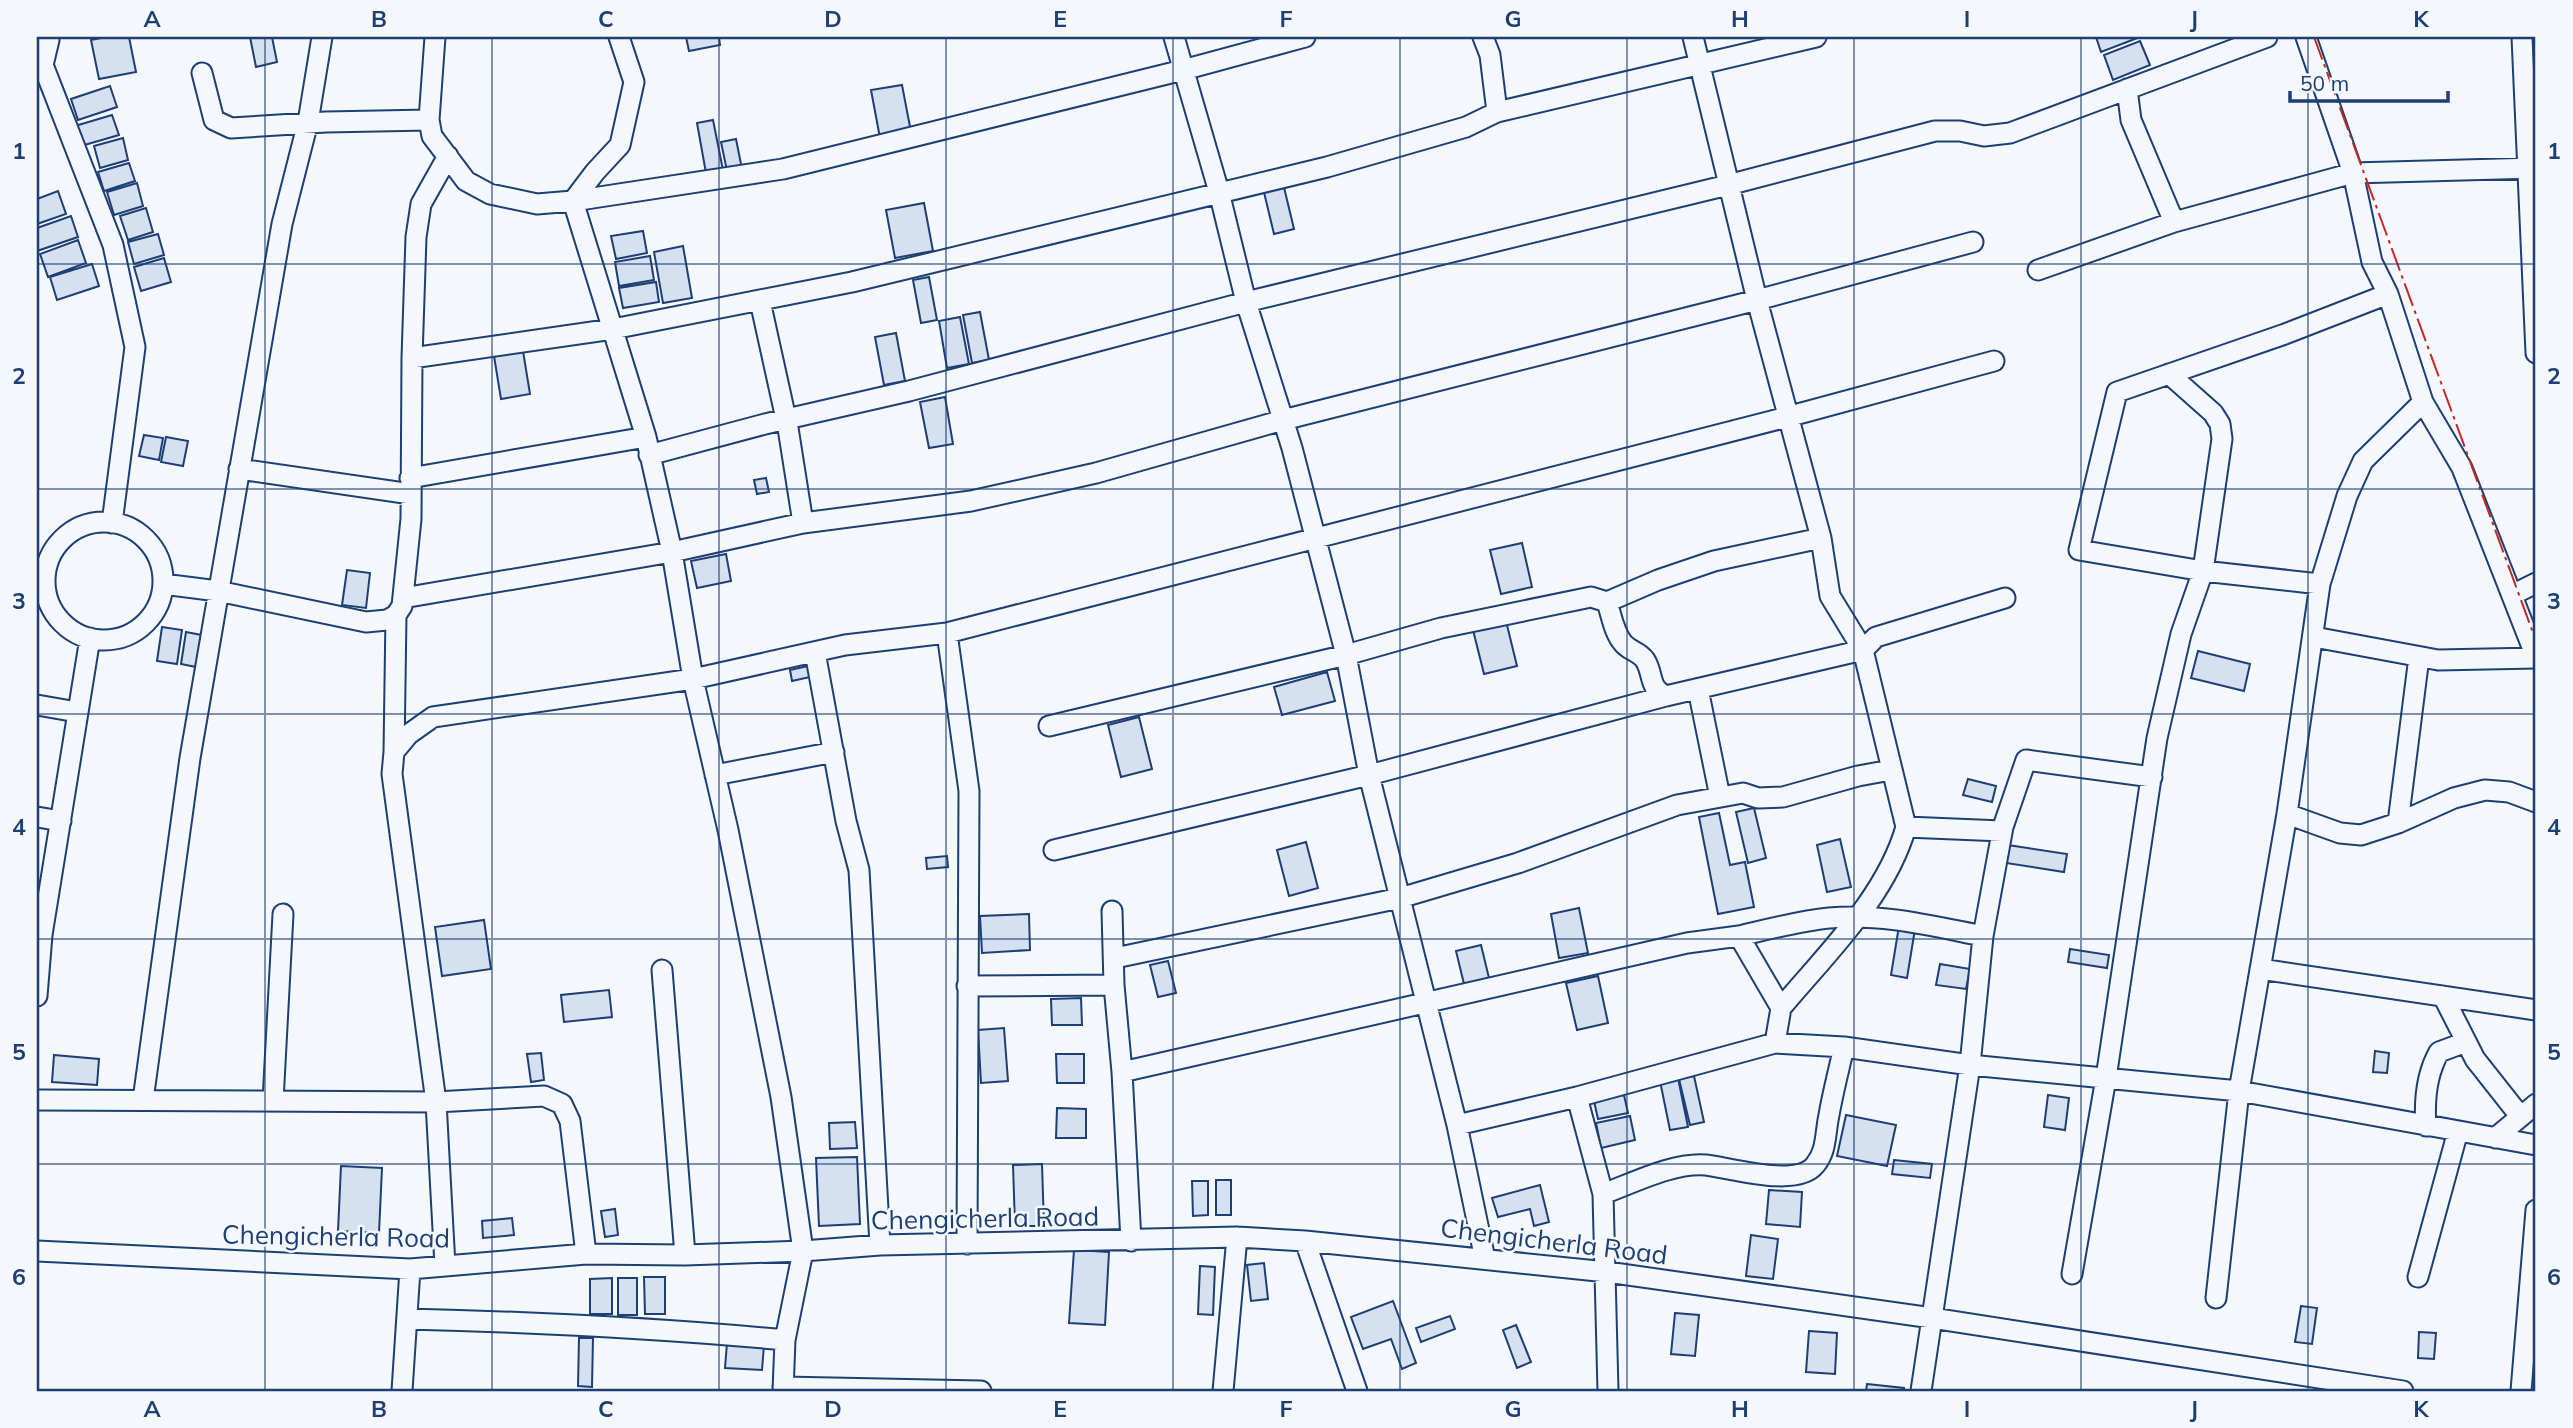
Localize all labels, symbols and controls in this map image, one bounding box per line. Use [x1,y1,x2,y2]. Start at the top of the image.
text: A [143,4,161,33]
text: B [371,4,387,33]
text: C [598,4,614,33]
text: D [824,4,842,33]
text: E [1053,4,1067,33]
text: F [1279,4,1293,33]
text: G [1504,4,1522,33]
text: H [1731,4,1749,33]
text: I [1964,4,1970,33]
text: J [2190,4,2198,33]
text: K [2413,4,2430,33]
scale bar [2290,60,2447,104]
text: 50 m [2300,70,2349,96]
text: 1 [12,136,26,165]
text: 1 [2547,136,2561,165]
text: 2 [12,361,26,390]
text: 2 [2547,361,2561,390]
text: 3 [12,586,26,615]
text: 3 [2547,586,2561,615]
text: 4 [12,812,26,841]
text: 4 [2547,812,2561,841]
text: 5 [12,1037,26,1066]
text: 5 [2547,1037,2561,1066]
street label: Chengicherla Road [871,1200,1099,1236]
street label: Chengicherla Road [1439,1211,1669,1271]
street label: Chengicherla Road [222,1218,450,1254]
text: 6 [12,1262,26,1291]
text: 6 [2547,1262,2561,1291]
text: A [143,1394,161,1423]
text: B [371,1394,387,1423]
text: C [598,1394,614,1423]
text: D [824,1394,842,1423]
text: E [1053,1394,1067,1423]
text: F [1279,1394,1293,1423]
text: G [1504,1394,1522,1423]
text: H [1731,1394,1749,1423]
text: I [1964,1394,1970,1423]
text: J [2190,1394,2198,1423]
text: K [2413,1394,2430,1423]

